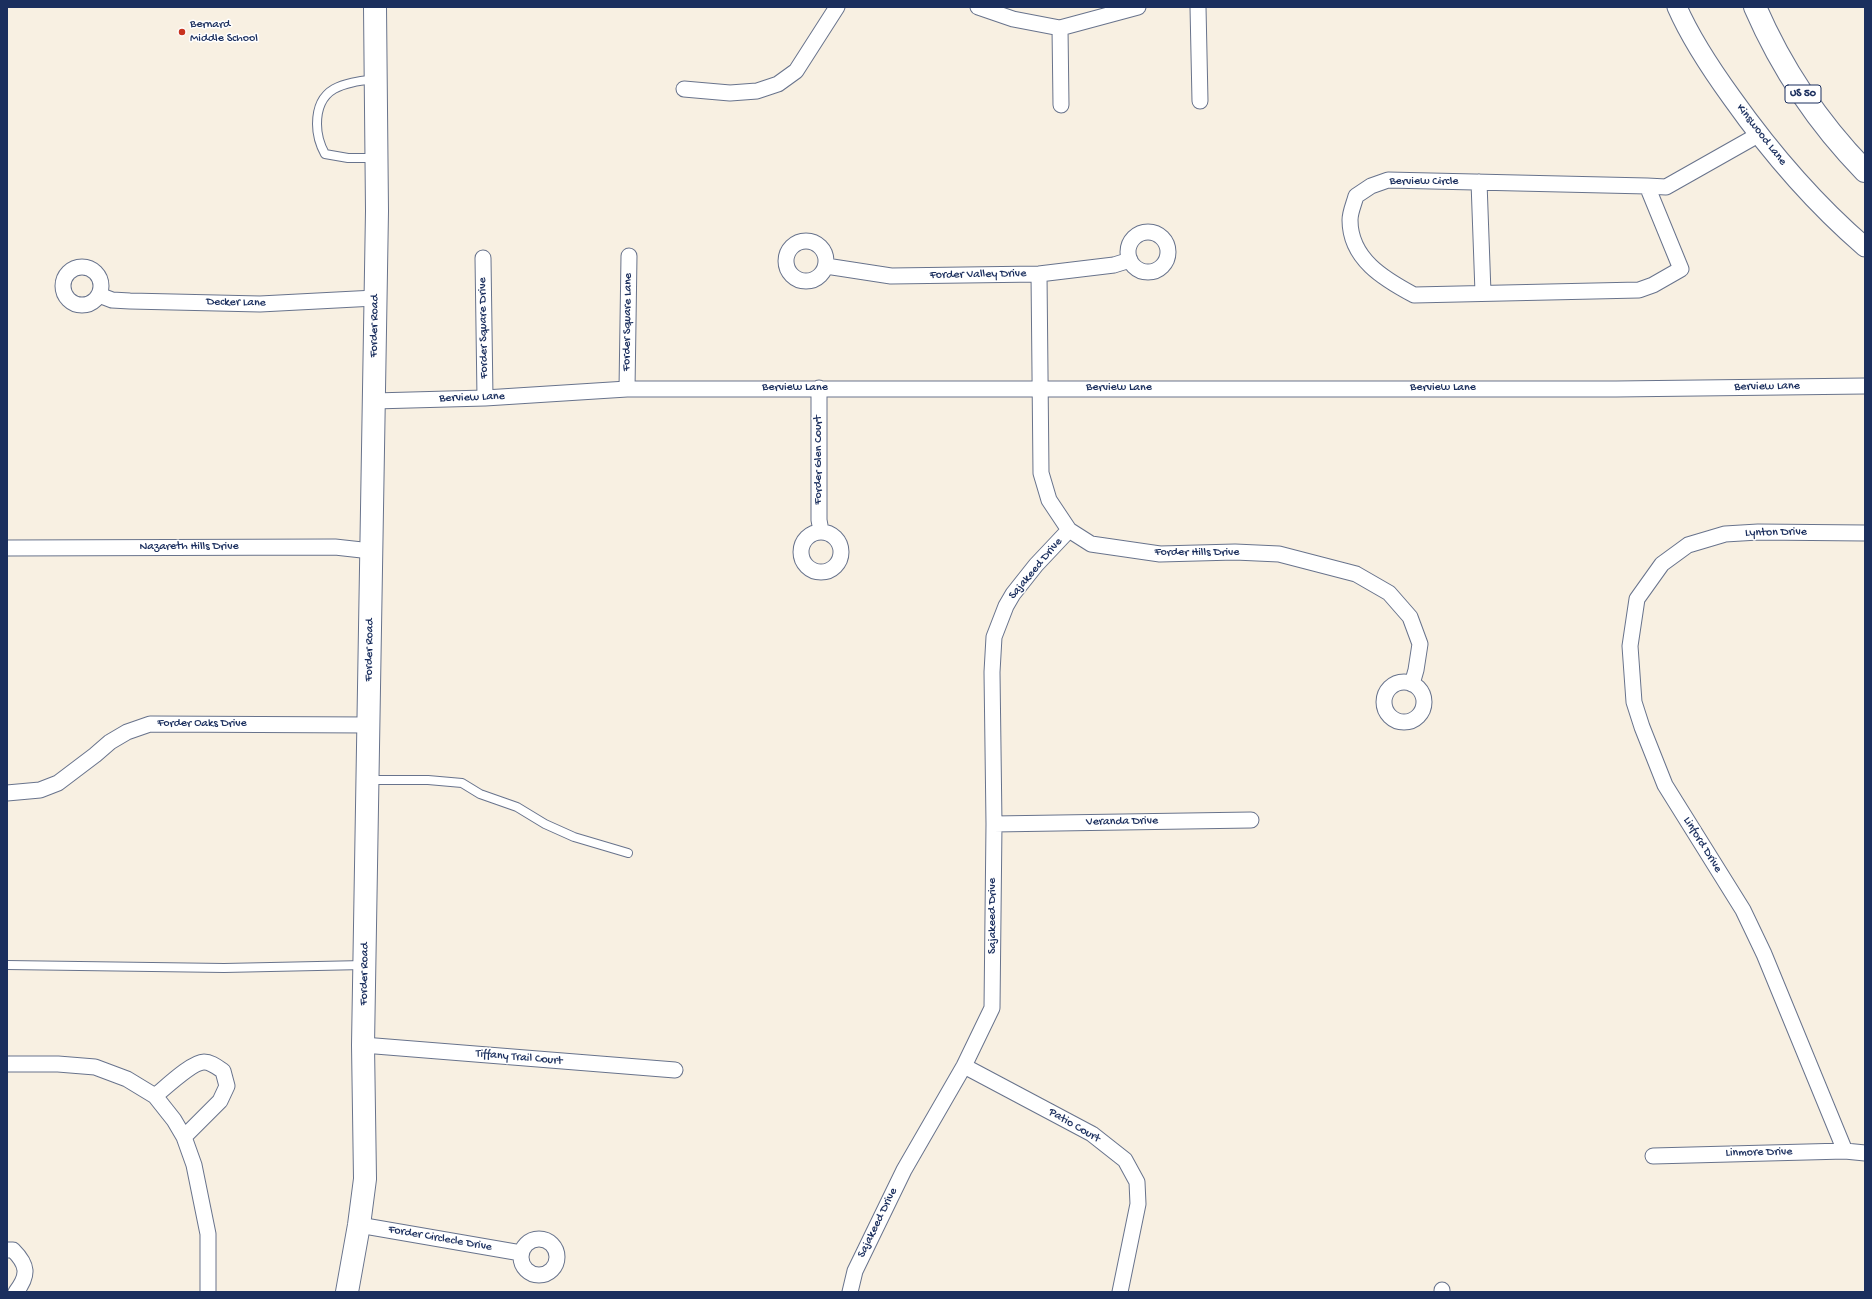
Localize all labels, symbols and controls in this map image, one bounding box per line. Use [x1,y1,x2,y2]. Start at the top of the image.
place label: Bernard Middle School [190,18,258,46]
marker: Bernard Middle School [177,27,187,37]
road number: US 50 [1785,85,1821,103]
street label: Kinswood Lane [1733,101,1789,169]
street label: Berview Circle [1389,175,1459,189]
street label: Forder Valley Drive [930,267,1026,283]
street label: Forder Square Lane [620,273,636,371]
street label: Forder Square Drive [476,277,492,379]
street label: Forder Road [367,294,383,358]
street label: Decker Lane [206,295,266,311]
street label: Berview Lane [1734,379,1800,395]
street label: Berview Lane [762,381,828,395]
street label: Berview Lane [1086,381,1152,395]
street label: Berview Lane [1410,381,1476,395]
street label: Berview Lane [439,390,505,406]
street label: Forder Glen Court [812,415,826,505]
street label: Lynton Drive [1745,525,1807,541]
street label: Sajakeed Drive [1006,535,1066,603]
street label: Nazareth Hills Drive [139,540,239,554]
street label: Forder Hills Drive [1154,546,1240,560]
street label: Forder Road [362,618,378,682]
street label: Forder Oaks Drive [157,717,247,731]
street label: Veranda Drive [1086,814,1158,830]
street label: Linford Drive [1679,815,1725,875]
street label: Sajakeed Drive [986,878,1000,954]
street label: Forder Road [357,942,373,1006]
street label: Tiffany Trail Court [475,1047,563,1069]
street label: Patio Court [1046,1105,1102,1147]
street label: Linmore Drive [1725,1145,1793,1161]
street label: Sajakeed Drive [855,1186,901,1260]
street label: Forder Circlecle Drive [387,1223,493,1255]

